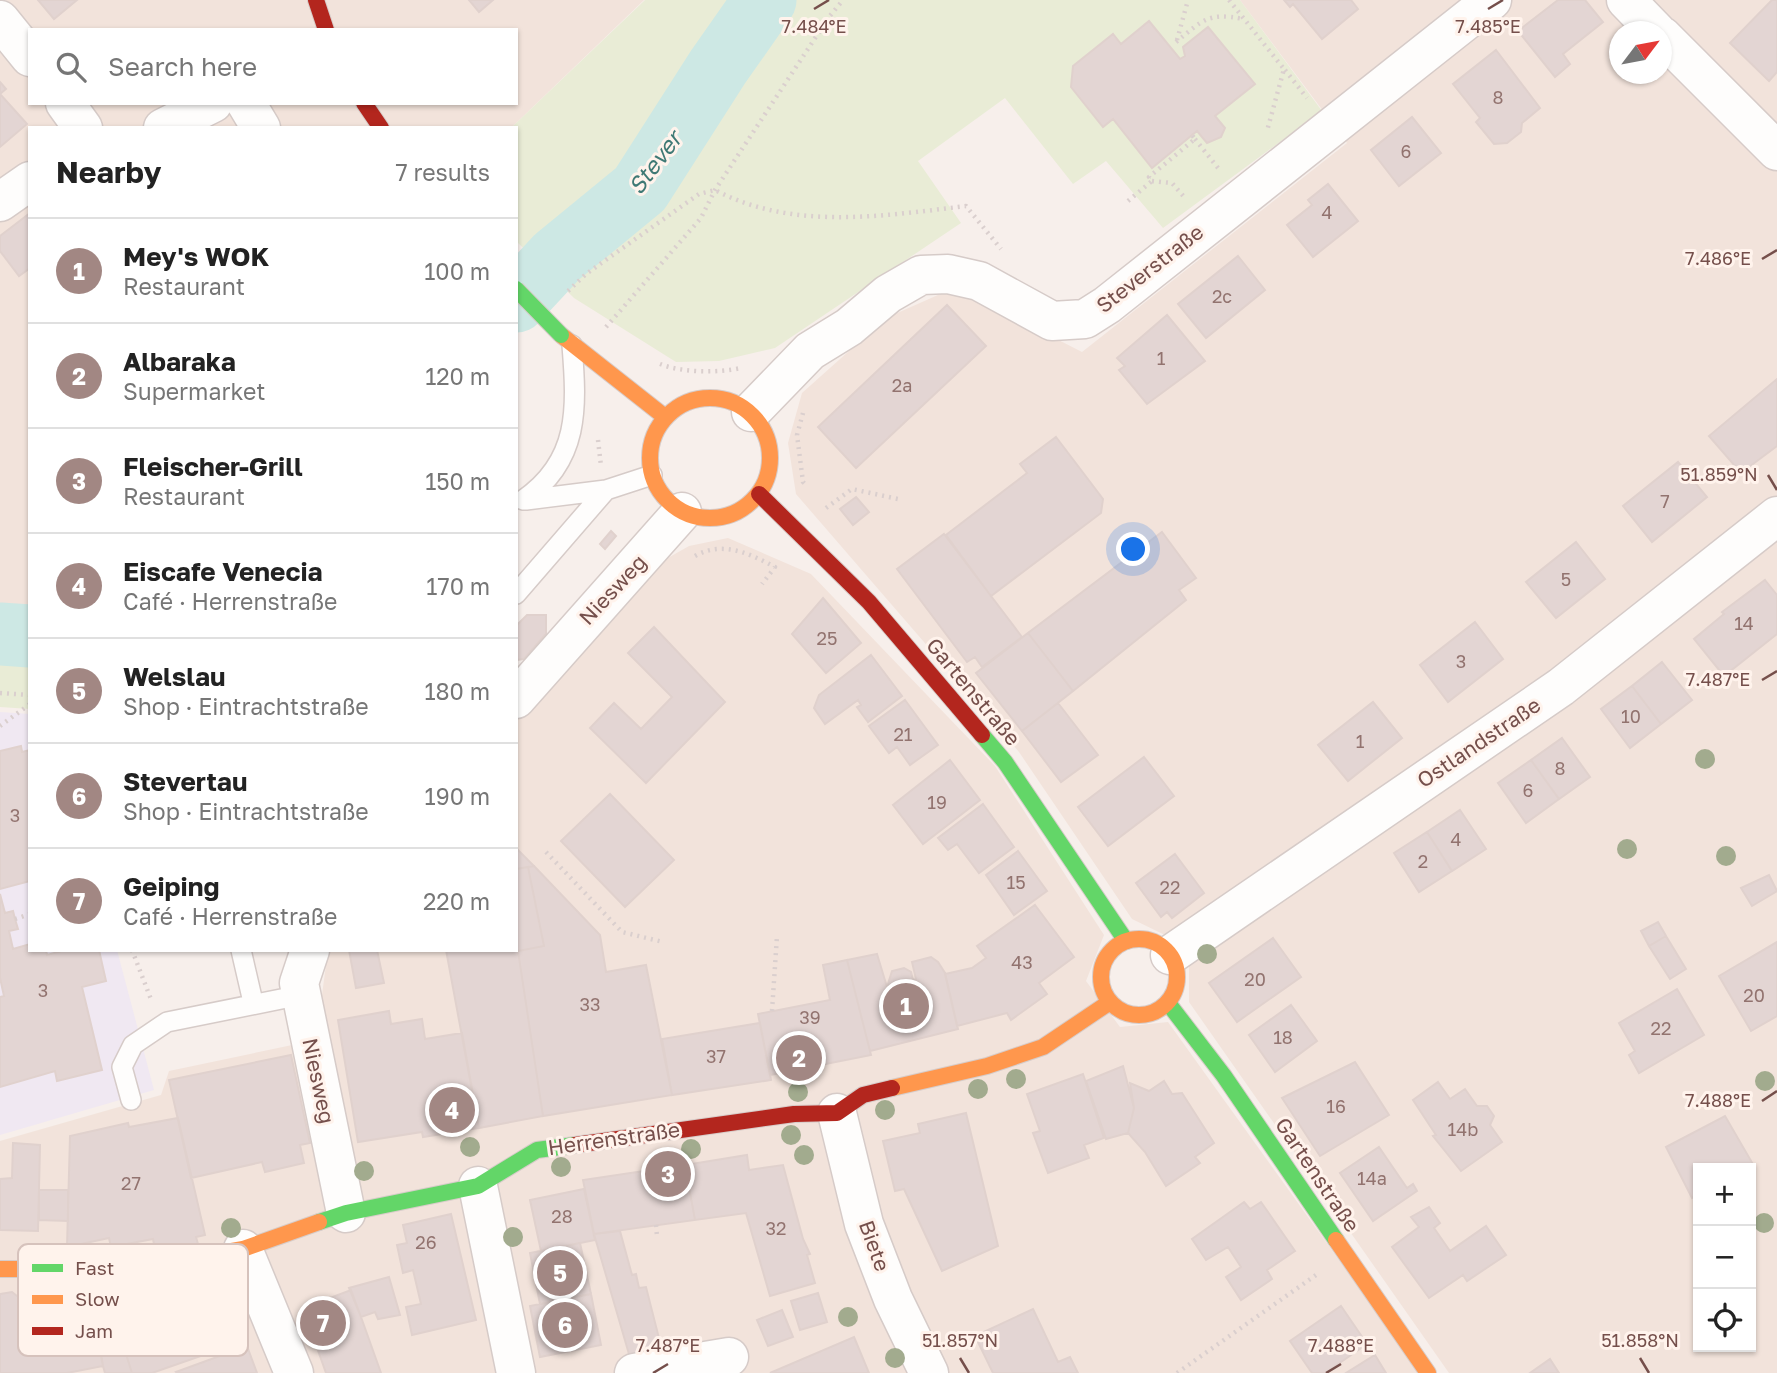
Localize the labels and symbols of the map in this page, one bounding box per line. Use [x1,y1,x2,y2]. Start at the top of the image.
text: 7.484°E [782,15,846,37]
text: 7.485°E [1455,15,1521,37]
north arrow [1609,21,1672,84]
house number: 8 [1493,86,1503,108]
water label: Stever [622,123,689,199]
house number: 6 [1401,140,1411,162]
house number: 4 [1322,201,1333,223]
street label: Steverstraße [1091,218,1208,318]
text: 7.486°E [1685,247,1751,269]
house number: 2c [1212,285,1232,307]
house number: 1 [1157,347,1166,369]
house number: 2a [892,374,912,396]
text: 51.859°N [1680,463,1758,485]
house number: 7 [1660,490,1670,512]
your location [1116,532,1150,566]
street label: Niesweg [573,549,651,630]
house number: 5 [1561,568,1571,590]
house number: 14 [1734,612,1754,634]
house number: 25 [817,627,837,649]
street label: Gartenstraße [921,632,1026,750]
house number: 3 [1456,650,1466,672]
text: 7.487°E [1686,668,1750,690]
street label: Ostlandstraße [1412,691,1545,793]
house number: 10 [1621,705,1641,727]
house number: 21 [893,723,913,745]
house number: 1 [1356,730,1365,752]
house number: 8 [1555,757,1565,779]
house number: 6 [1523,779,1533,801]
house number: 19 [927,791,947,813]
house number: 3 [10,804,20,826]
house number: 4 [1451,828,1462,850]
house number: 2 [1418,850,1428,872]
house number: 15 [1006,871,1026,893]
house number: 22 [1160,876,1180,898]
house number: 43 [1011,951,1033,973]
house number: 20 [1244,968,1266,990]
house number: 3 [38,979,48,1001]
pin: 1 [883,980,929,1032]
house number: 20 [1743,984,1765,1006]
house number: 33 [579,993,601,1015]
house number: 39 [799,1006,821,1028]
house number: 22 [1651,1017,1671,1039]
house number: 18 [1273,1026,1293,1048]
pin: 2 [776,1032,822,1084]
street label: Niesweg [297,1036,341,1126]
house number: 37 [706,1045,726,1067]
pin: 4 [429,1084,475,1136]
text: 7.488°E [1685,1089,1751,1111]
house number: 16 [1326,1095,1346,1117]
street label: Gartenstraße [1270,1112,1366,1237]
street label: Herrenstraße [546,1116,682,1160]
house number: 14b [1448,1118,1478,1140]
pin: 3 [645,1148,691,1200]
house number: 14a [1357,1167,1387,1189]
house number: 27 [121,1172,141,1194]
house number: 28 [551,1205,573,1227]
house number: 32 [766,1217,786,1239]
street label: Biete [854,1217,896,1275]
house number: 26 [415,1231,437,1253]
legend [18,1244,248,1356]
pin: 5 [537,1247,583,1299]
text: Fast [75,1256,114,1279]
text: Slow [75,1287,120,1310]
pin: 7 [300,1297,346,1349]
pin: 6 [542,1299,588,1351]
text: Jam [75,1319,113,1342]
text: 51.857°N [922,1329,998,1351]
text: 51.858°N [1601,1329,1679,1351]
text: 7.487°E [636,1334,700,1356]
text: 7.488°E [1308,1334,1374,1356]

